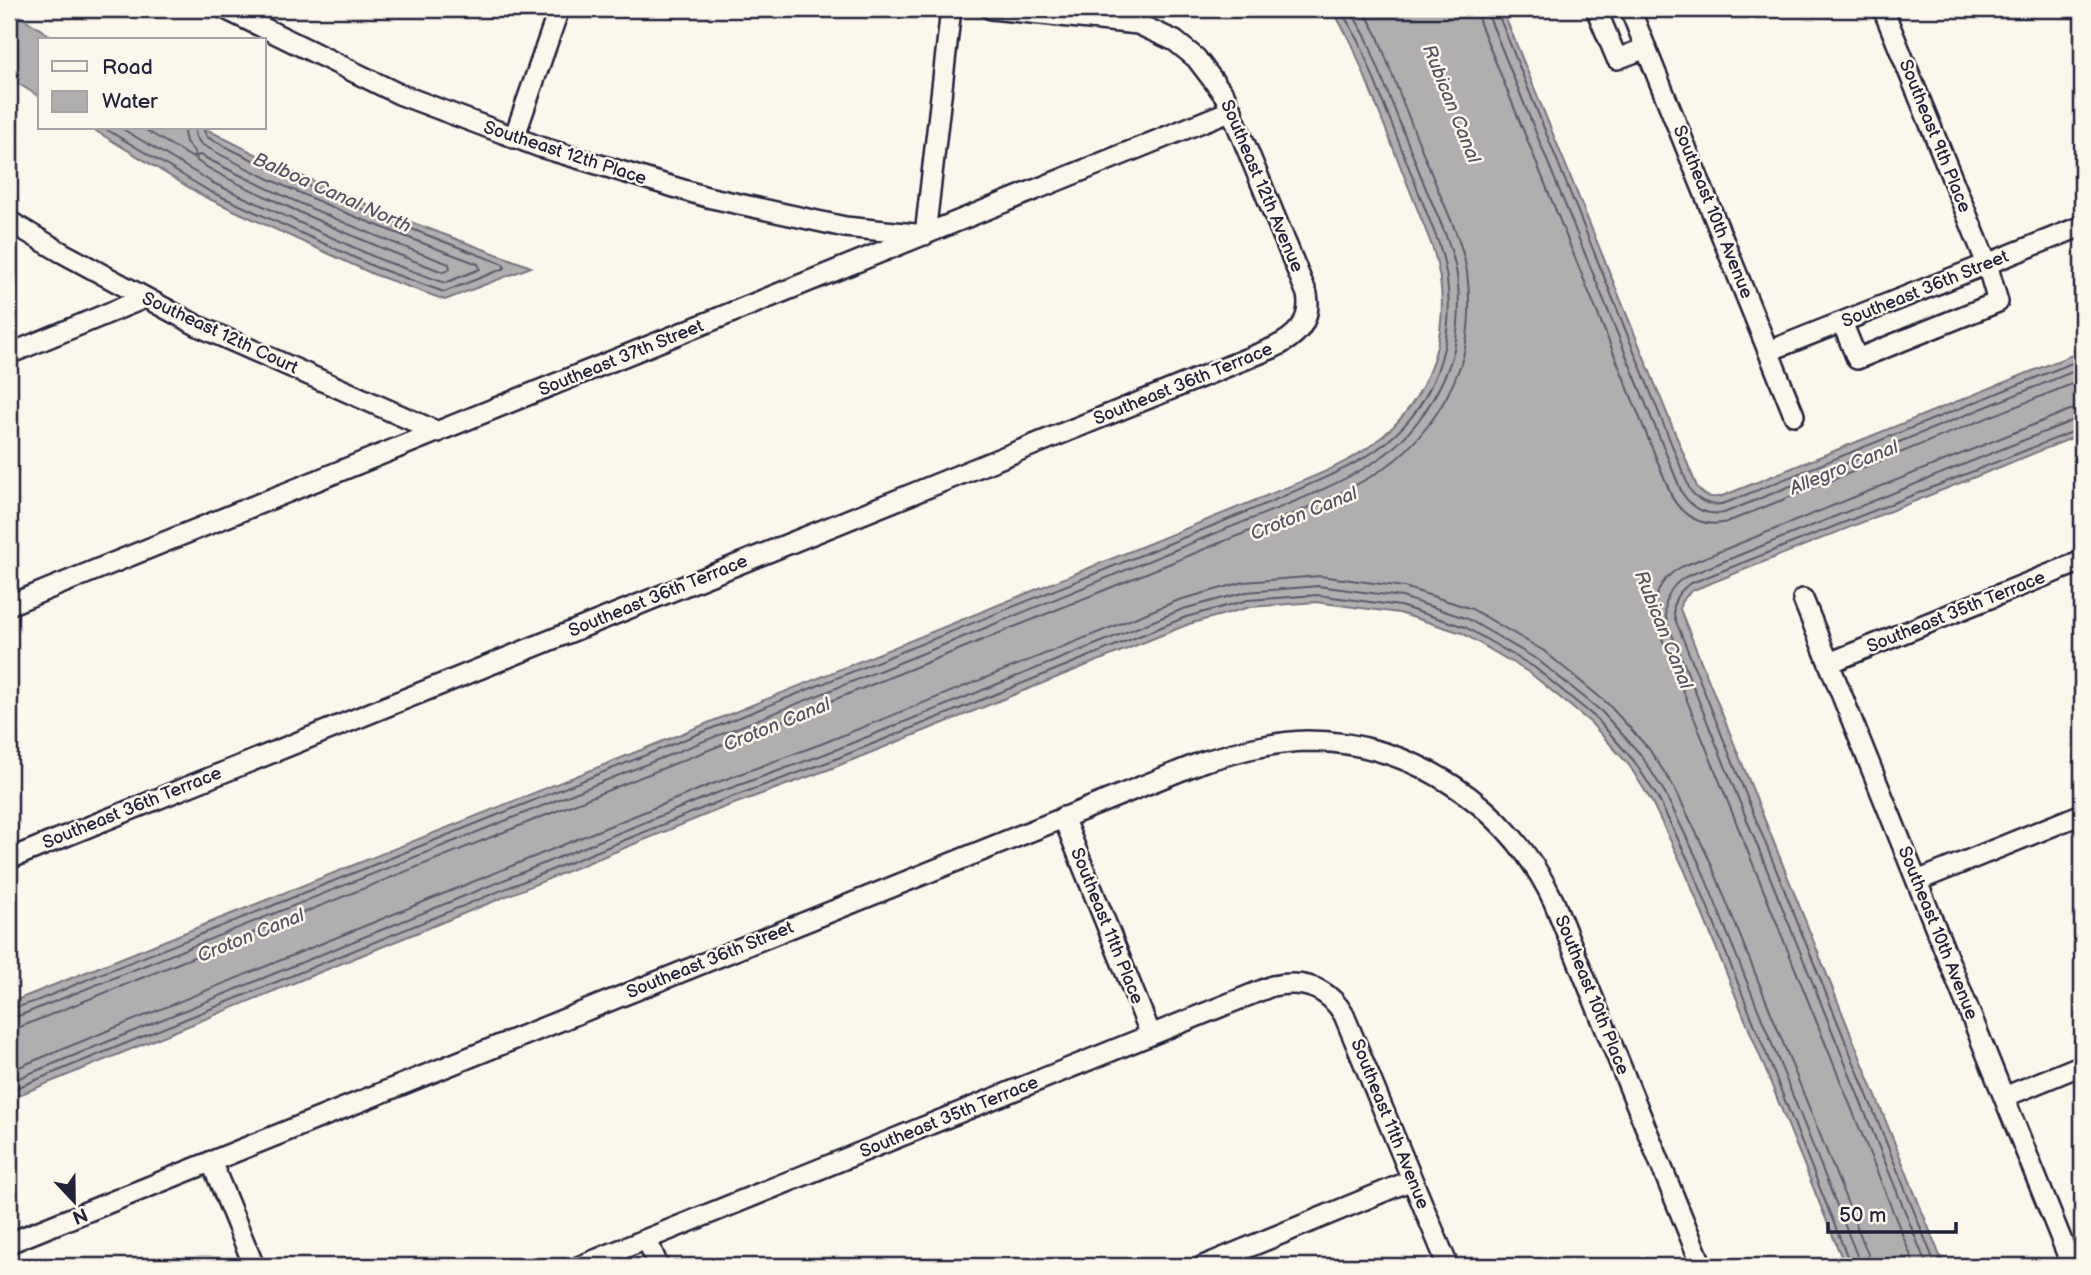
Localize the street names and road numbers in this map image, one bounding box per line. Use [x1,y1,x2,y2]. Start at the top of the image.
street label: Southeast 9th Place [1895,57,1975,216]
street label: Southeast 12th Avenue [1216,97,1308,276]
street label: Southeast 12th Place [481,117,649,189]
street label: Southeast 10th Avenue [1669,122,1757,302]
street label: Southeast 36th Street [1839,246,2012,332]
street label: Southeast 12th Court [139,288,302,379]
street label: Southeast 37th Street [536,315,707,401]
street label: Southeast 36th Terrace [1090,338,1276,430]
street label: Southeast 36th Terrace [565,550,751,642]
street label: Southeast 35th Terrace [1864,566,2049,657]
street label: Southeast 36th Terrace [39,762,225,854]
street label: Southeast 10th Avenue [1894,843,1982,1023]
street label: Southeast 11th Place [1066,845,1148,1007]
street label: Southeast 10th Place [1550,912,1634,1078]
street label: Southeast 36th Street [624,917,797,1003]
street label: Southeast 11th Avenue [1346,1036,1434,1212]
street label: Southeast 35th Terrace [857,1071,1042,1162]

